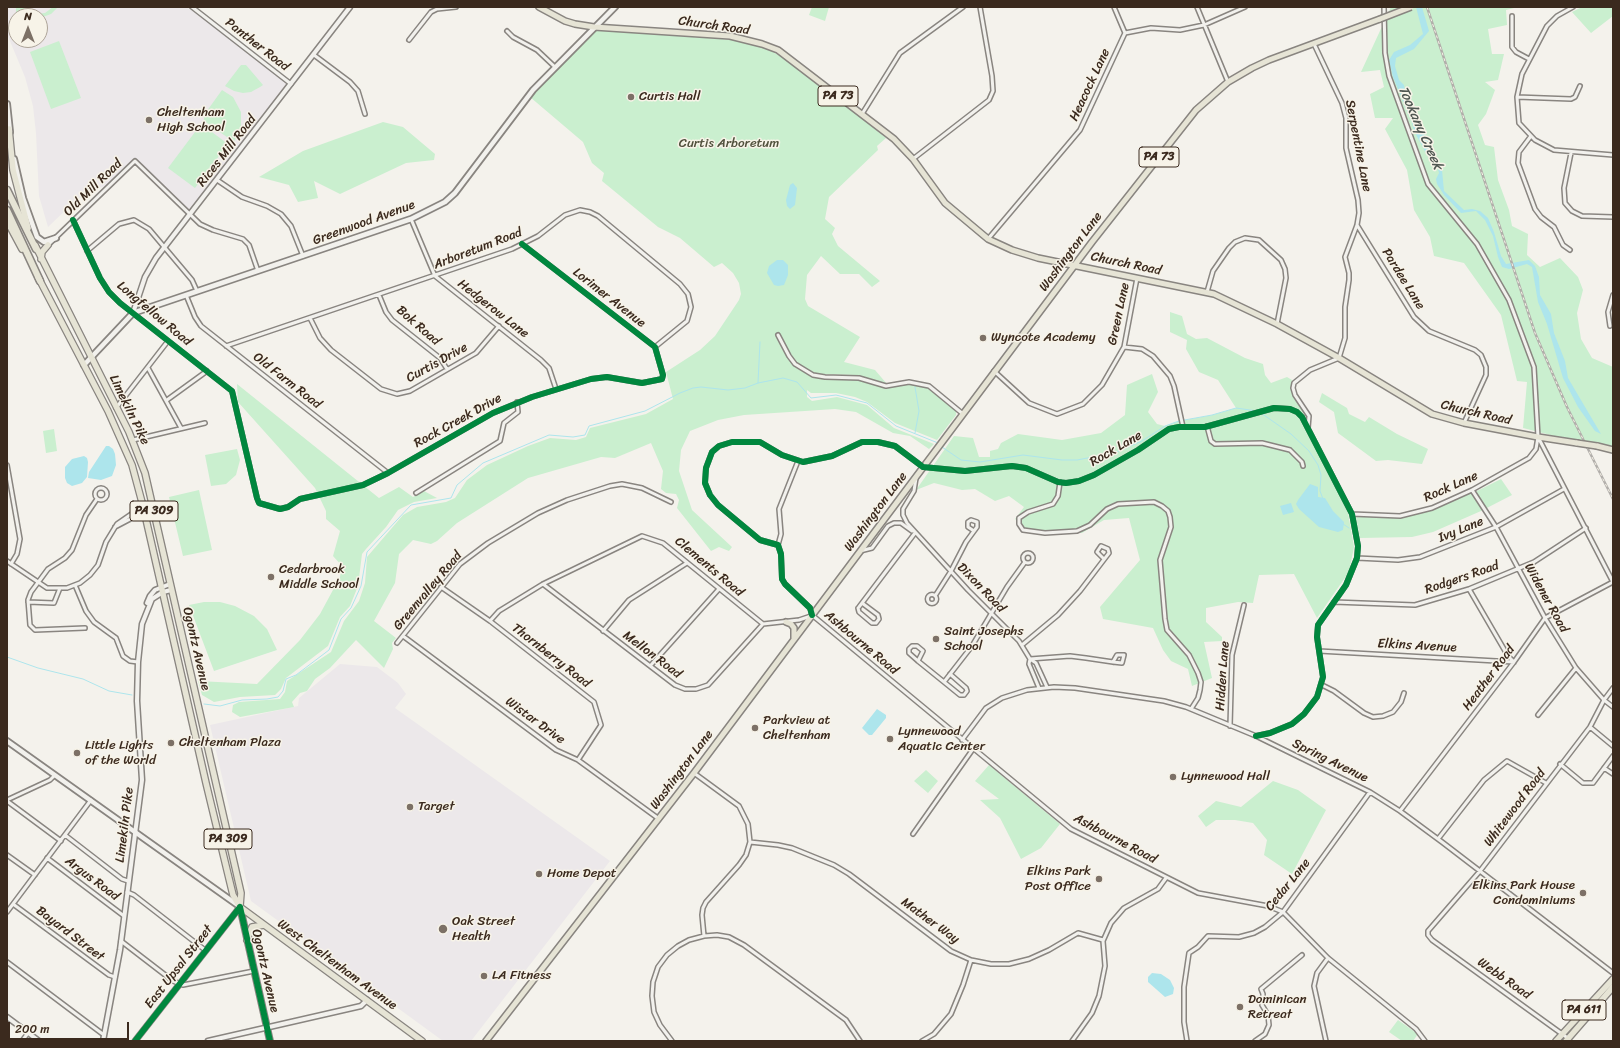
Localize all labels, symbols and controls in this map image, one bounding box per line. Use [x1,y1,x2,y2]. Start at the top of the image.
text: N [24,7,32,26]
north arrow [8,8,48,48]
street label: Church Road [677,13,751,39]
street label: Panther Road [222,15,292,75]
street label: Heacock Lane [1066,46,1114,124]
water label: Tookany Creek [1394,84,1446,172]
road number: PA 73 [818,86,858,106]
place label: Curtis Hall [639,89,701,105]
marker: Curtis Hall [626,92,636,102]
street label: Serpentine Lane [1341,99,1375,193]
place label: Cheltenham High School [157,105,225,136]
street label: Rices Mill Road [194,112,260,190]
marker: Cheltenham High School [144,115,154,125]
park label: Curtis Arboretum [679,136,779,152]
road number: PA 73 [1139,147,1179,167]
street label: Old Mill Road [61,156,125,220]
street label: Greenwood Avenue [311,197,417,249]
street label: Washington Lane [1036,209,1106,295]
street label: Arboretum Road [432,225,524,273]
street label: Pardee Lane [1378,246,1428,312]
street label: Church Road [1089,249,1163,279]
street label: Lorimer Avenue [570,265,648,331]
street label: Hedgerow Lane [454,276,532,342]
street label: Longfellow Road [114,278,194,350]
street label: Green Lane [1105,281,1133,347]
street label: Bok Road [393,303,443,349]
place label: Wyncote Academy [991,330,1095,346]
marker: Wyncote Academy [978,333,988,343]
street label: Curtis Drive [404,340,470,386]
street label: Old Farm Road [250,349,324,413]
street label: Limekiln Pike [105,372,153,448]
street label: Rock Creek Drive [411,390,505,452]
street label: Church Road [1439,397,1513,429]
street label: Rock Lane [1087,428,1145,470]
street label: Rock Lane [1422,468,1480,506]
street label: Washington Lane [841,469,911,555]
road number: PA 309 [130,501,178,521]
street label: Ivy Lane [1436,514,1486,546]
street label: Clements Road [671,534,747,600]
street label: Greenvalley Road [390,548,466,634]
street label: Rodgers Road [1423,558,1501,598]
street label: Dixon Road [954,560,1008,616]
street label: Widener Road [1521,561,1571,635]
place label: Cedarbrook Middle School [279,562,359,593]
marker: Cedarbrook Middle School [266,572,276,582]
street label: Ogontz Avenue [179,606,213,692]
street label: Ashbourne Road [821,608,901,678]
street label: Thornberry Road [509,620,593,692]
place label: Saint Josephs School [944,624,1023,655]
street label: Mellon Road [620,628,684,682]
marker: Saint Josephs School [931,634,941,644]
street label: Elkins Avenue [1377,636,1457,656]
street label: Hidden Lane [1213,641,1233,711]
street label: Heather Road [1459,642,1519,714]
street label: Wistar Drive [502,694,568,748]
place label: Parkview at Cheltenham [763,713,831,744]
marker: Parkview at Cheltenham [750,723,760,733]
place label: Lynnewood Aquatic Center [898,724,985,755]
street label: Washington Lane [647,727,717,813]
marker: Lynnewood Aquatic Center [885,734,895,744]
place label: Cheltenham Plaza [179,735,281,751]
street label: Spring Avenue [1290,736,1370,786]
place label: Little Lights of the World [85,738,156,769]
marker: Cheltenham Plaza [166,738,176,748]
marker: Little Lights of the World [72,748,82,758]
street label: Whitewood Road [1481,766,1549,850]
place label: Lynnewood Hall [1181,769,1270,785]
marker: Lynnewood Hall [1168,772,1178,782]
street label: Limekiln Pike [113,786,137,864]
place label: Target [418,799,454,815]
marker: Target [405,802,415,812]
street label: Ashbourne Road [1071,811,1159,867]
road number: PA 309 [204,829,252,849]
street label: Argus Road [62,854,122,904]
street label: Cedar Lane [1262,856,1314,914]
place label: Elkins Park Post Office [1025,864,1091,895]
place label: Home Depot [547,866,616,882]
marker: Home Depot [534,869,544,879]
marker: Elkins Park Post Office [1094,874,1104,884]
place label: Elkins Park House Condominiums [1472,878,1575,909]
marker: Elkins Park House Condominiums [1578,888,1588,898]
street label: Mather Way [898,895,962,947]
street label: Bayard Street [33,903,107,965]
place label: Oak Street Health [452,914,515,945]
street label: West Cheltenham Avenue [274,916,400,1014]
street label: East Upsal Street [142,922,216,1012]
marker: Oak Street Health [437,923,449,935]
street label: Ogontz Avenue [248,928,282,1014]
street label: Webb Road [1474,955,1534,1003]
place label: LA Fitness [492,968,551,984]
marker: LA Fitness [479,971,489,981]
place label: Dominican Retreat [1248,992,1307,1023]
road number: PA 611 [1562,1000,1606,1020]
marker: Dominican Retreat [1235,1002,1245,1012]
scale bar [10,1014,131,1040]
text: 200 m [15,1018,49,1040]

